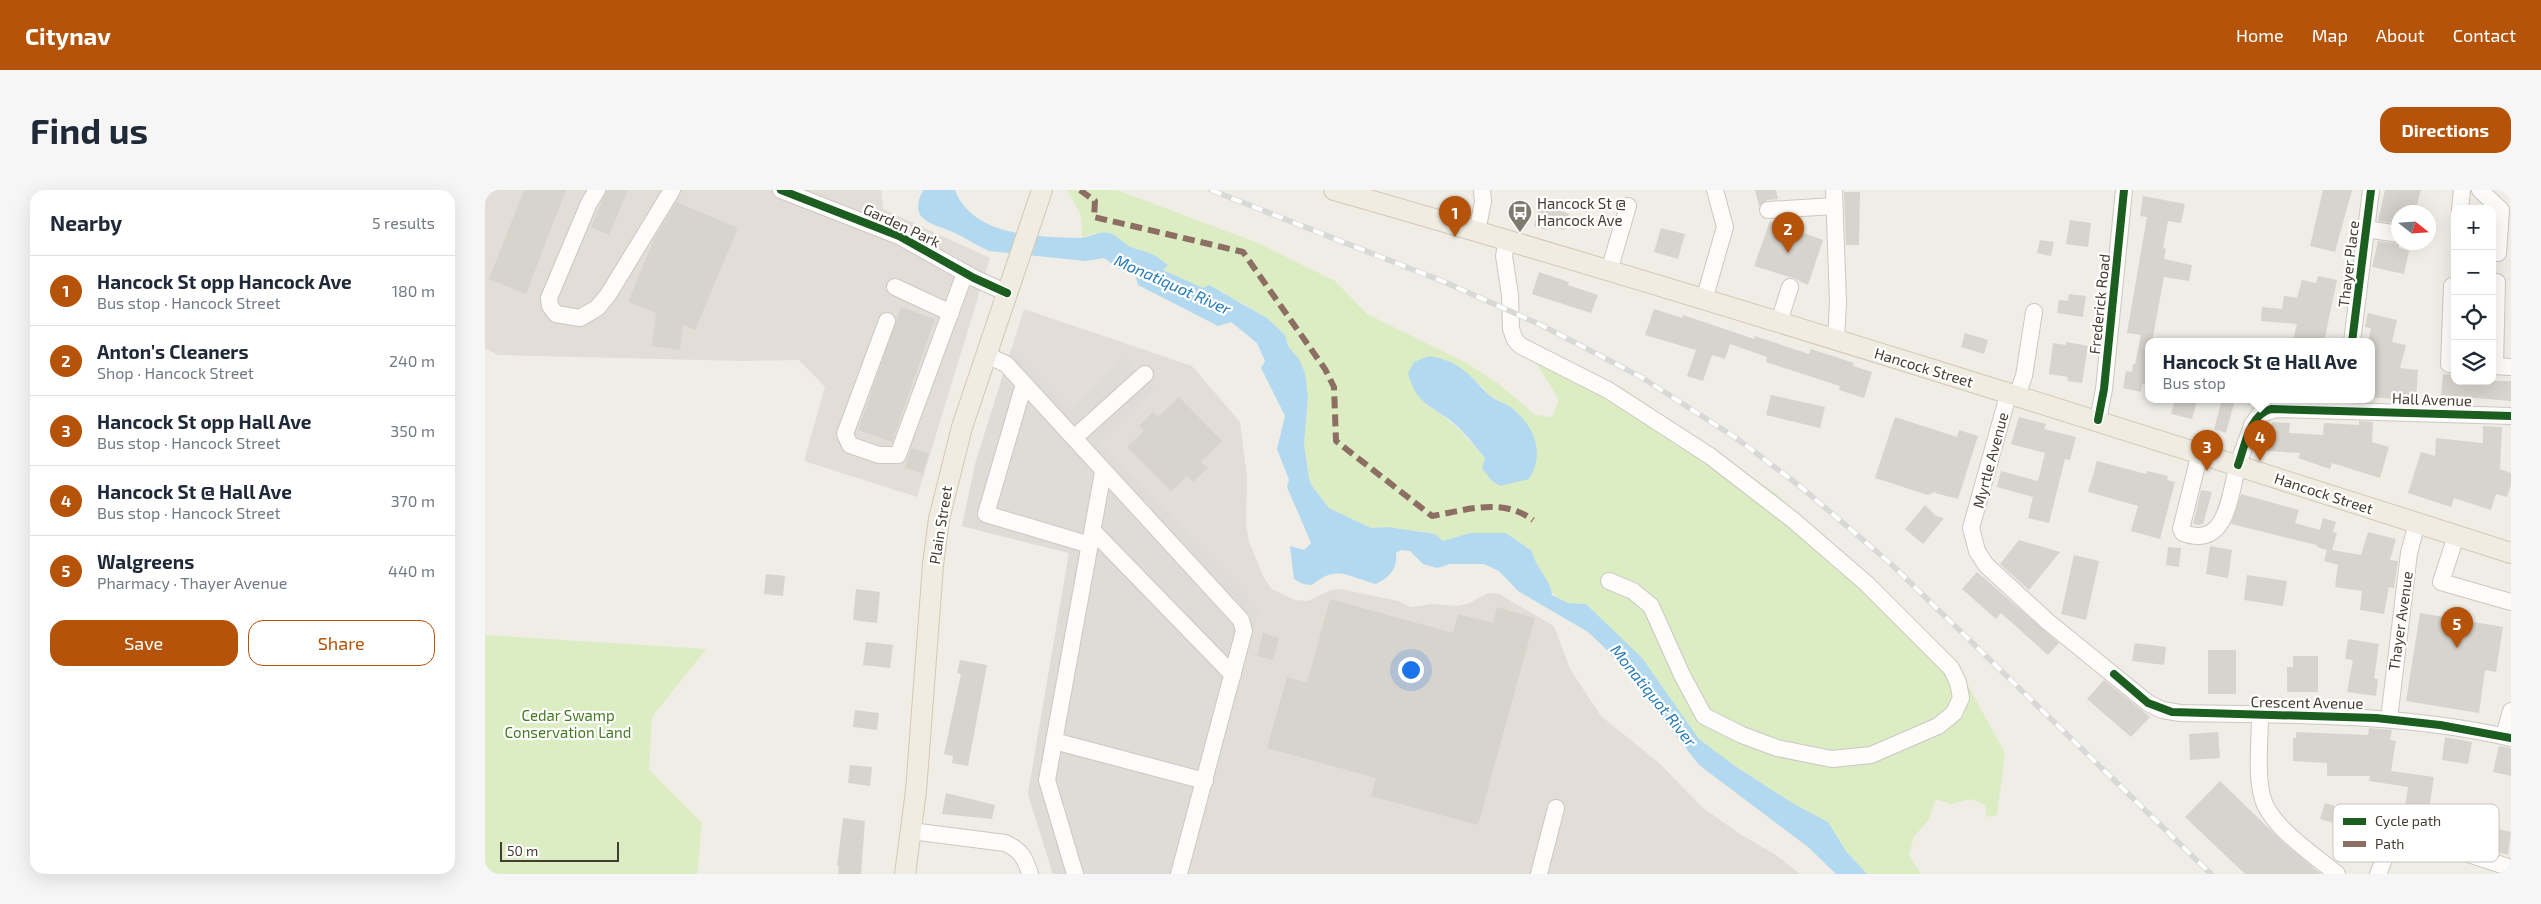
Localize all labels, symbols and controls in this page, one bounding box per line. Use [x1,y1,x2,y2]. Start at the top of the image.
text: Citynav [25,21,111,50]
text: Home [2236,24,2284,46]
text: Map [2312,24,2348,46]
text: About [2376,24,2425,46]
text: Contact [2453,24,2516,46]
button: Directions [2380,107,2511,153]
text: Find us [30,109,148,151]
place label: Hancock St @ Hancock Ave [1537,194,1626,229]
pin: 1 [1439,196,1471,237]
street label: Garden Park [861,199,944,251]
bus stop icon: Hancock St @ Hancock Ave [1507,199,1533,233]
north arrow [2391,205,2436,250]
map controls [2451,205,2496,385]
button: + [2451,205,2496,250]
text: Nearby [50,210,122,235]
pin: 2 [1772,212,1804,253]
text: 5 results [372,213,435,232]
street label: Thayer Place [2334,220,2362,308]
water label: Monatiquot River [1112,250,1235,318]
button: − [2451,250,2496,295]
street label: Frederick Road [2085,253,2113,355]
text: Hancock St opp Hancock Ave [97,270,352,293]
text: 1 [63,281,69,300]
text: 180 m [392,281,435,300]
text: Bus stop · Hancock Street [97,293,281,312]
button: locate [2451,295,2496,340]
popup [2145,338,2375,403]
text: Anton's Cleaners [97,340,249,363]
button: layers [2451,340,2496,385]
street label: Hancock Street [1872,343,1976,391]
text: Hancock St @ Hall Ave [2163,350,2357,373]
text: 2 [61,351,71,370]
text: 240 m [389,351,435,370]
text: Shop · Hancock Street [97,363,254,382]
text: Bus stop [2163,373,2226,392]
street label: Hall Avenue [2392,389,2472,409]
text: Hancock St opp Hall Ave [97,410,312,433]
street label: Myrtle Avenue [1969,410,2011,510]
pin: 4 [2244,420,2276,461]
text: 3 [61,421,71,440]
text: 350 m [390,421,435,440]
pin: 3 [2191,430,2223,471]
text: Bus stop · Hancock Street [97,433,281,452]
street label: Hancock Street [2272,469,2376,517]
text: Hancock St @ Hall Ave [97,480,292,503]
street label: Plain Street [925,484,955,565]
text: 4 [61,491,71,510]
text: 370 m [391,491,435,510]
text: Bus stop · Hancock Street [97,503,281,522]
text: Walgreens [97,550,194,573]
text: 5 [62,561,70,580]
text: 440 m [388,561,435,580]
street label: Thayer Avenue [2384,570,2416,672]
text: Pharmacy · Thayer Avenue [97,573,287,592]
pin: 5 [2441,607,2473,648]
button: Save [50,620,238,666]
button: Share [248,620,435,666]
water label: Monatiquot River [1607,640,1701,750]
your location [1398,657,1424,683]
street label: Crescent Avenue [2250,692,2364,712]
park label: Cedar Swamp Conservation Land [505,706,631,741]
legend [2333,804,2499,862]
text: Cycle path [2375,812,2441,829]
text: Path [2375,835,2404,852]
scale bar [500,839,619,862]
text: 50 m [507,842,538,859]

